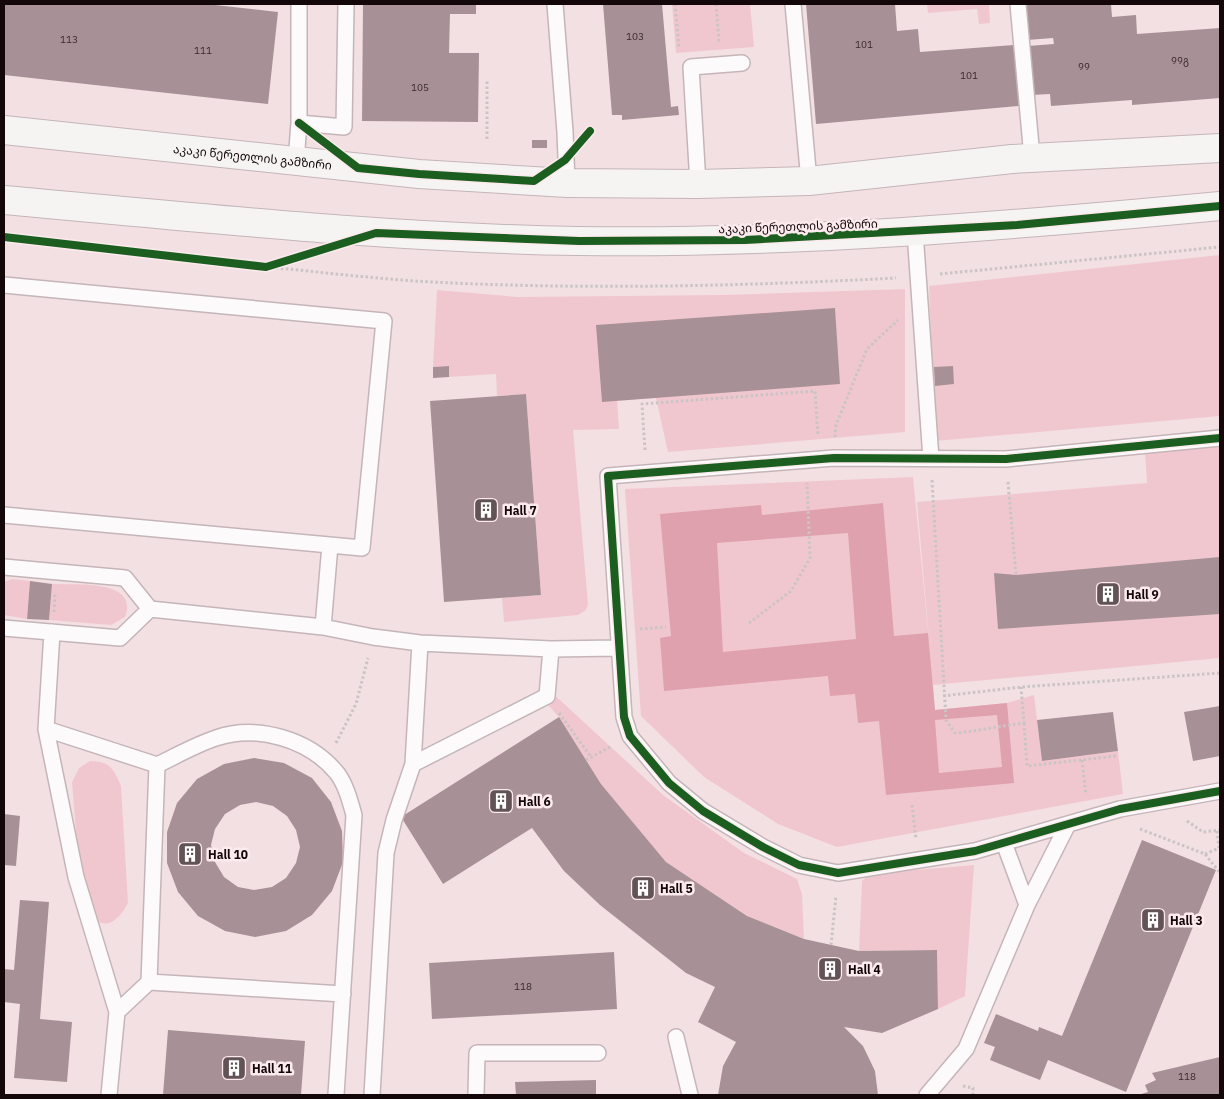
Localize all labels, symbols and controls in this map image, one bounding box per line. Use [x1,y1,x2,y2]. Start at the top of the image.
house number: 103 [626,30,644,43]
house number: 113 [60,33,78,46]
house number: 101 [855,38,873,51]
house number: 111 [194,44,212,57]
house number: 99გ [1171,54,1189,67]
house number: 99 [1078,60,1090,73]
house number: 101 [960,69,978,82]
house number: 105 [411,81,429,94]
street label: აკაკი წერეთლის გამზირი [173,140,333,172]
street label: აკაკი წერეთლის გამზირი [718,216,878,237]
building icon: Hall 7 [473,497,499,523]
place label: Hall 7 [504,503,537,518]
building icon: Hall 9 [1095,581,1121,607]
place label: Hall 9 [1126,587,1159,602]
building icon: Hall 6 [488,788,514,814]
place label: Hall 6 [518,794,551,809]
building icon: Hall 10 [177,841,203,867]
place label: Hall 10 [208,847,248,862]
building icon: Hall 5 [630,875,656,901]
place label: Hall 5 [660,881,693,896]
building icon: Hall 3 [1140,907,1166,933]
place label: Hall 3 [1170,913,1203,928]
building icon: Hall 4 [817,956,843,982]
place label: Hall 4 [848,962,881,977]
house number: 118 [514,980,532,993]
building icon: Hall 11 [221,1055,247,1081]
place label: Hall 11 [252,1061,292,1076]
house number: 118 [1178,1070,1196,1083]

